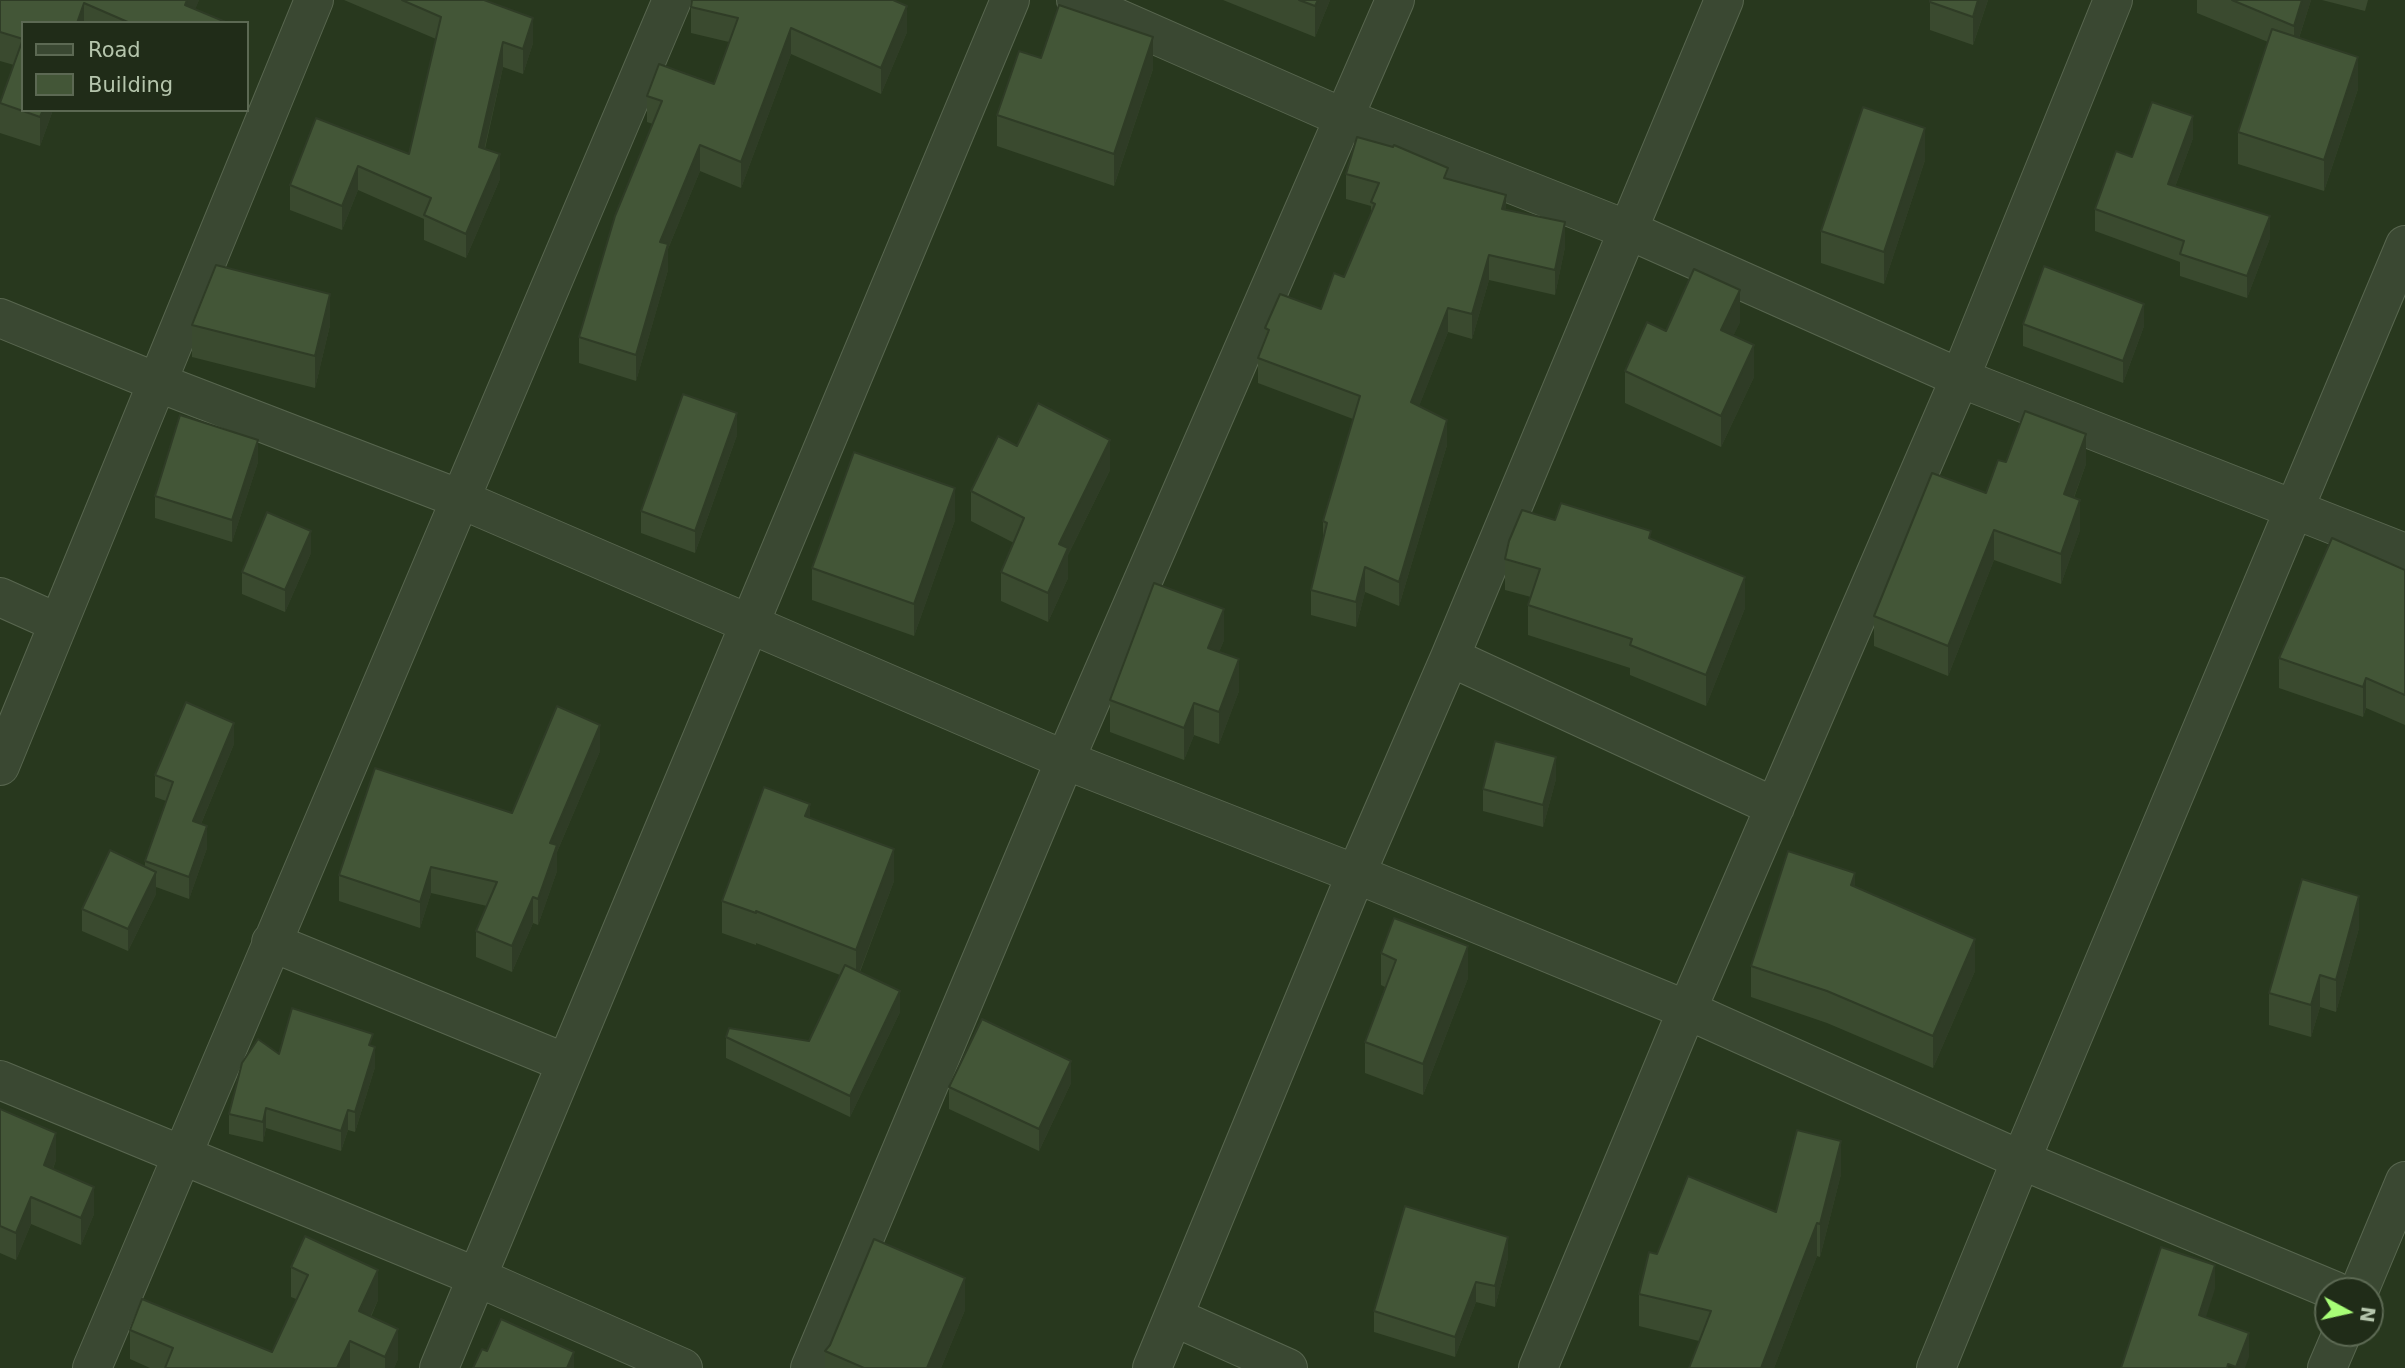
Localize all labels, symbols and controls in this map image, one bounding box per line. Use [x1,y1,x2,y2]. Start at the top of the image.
legend [21,21,248,112]
text: Road [88,38,141,62]
text: Building [88,73,173,97]
north arrow [2314,1277,2384,1347]
text: N [2356,1305,2380,1324]

